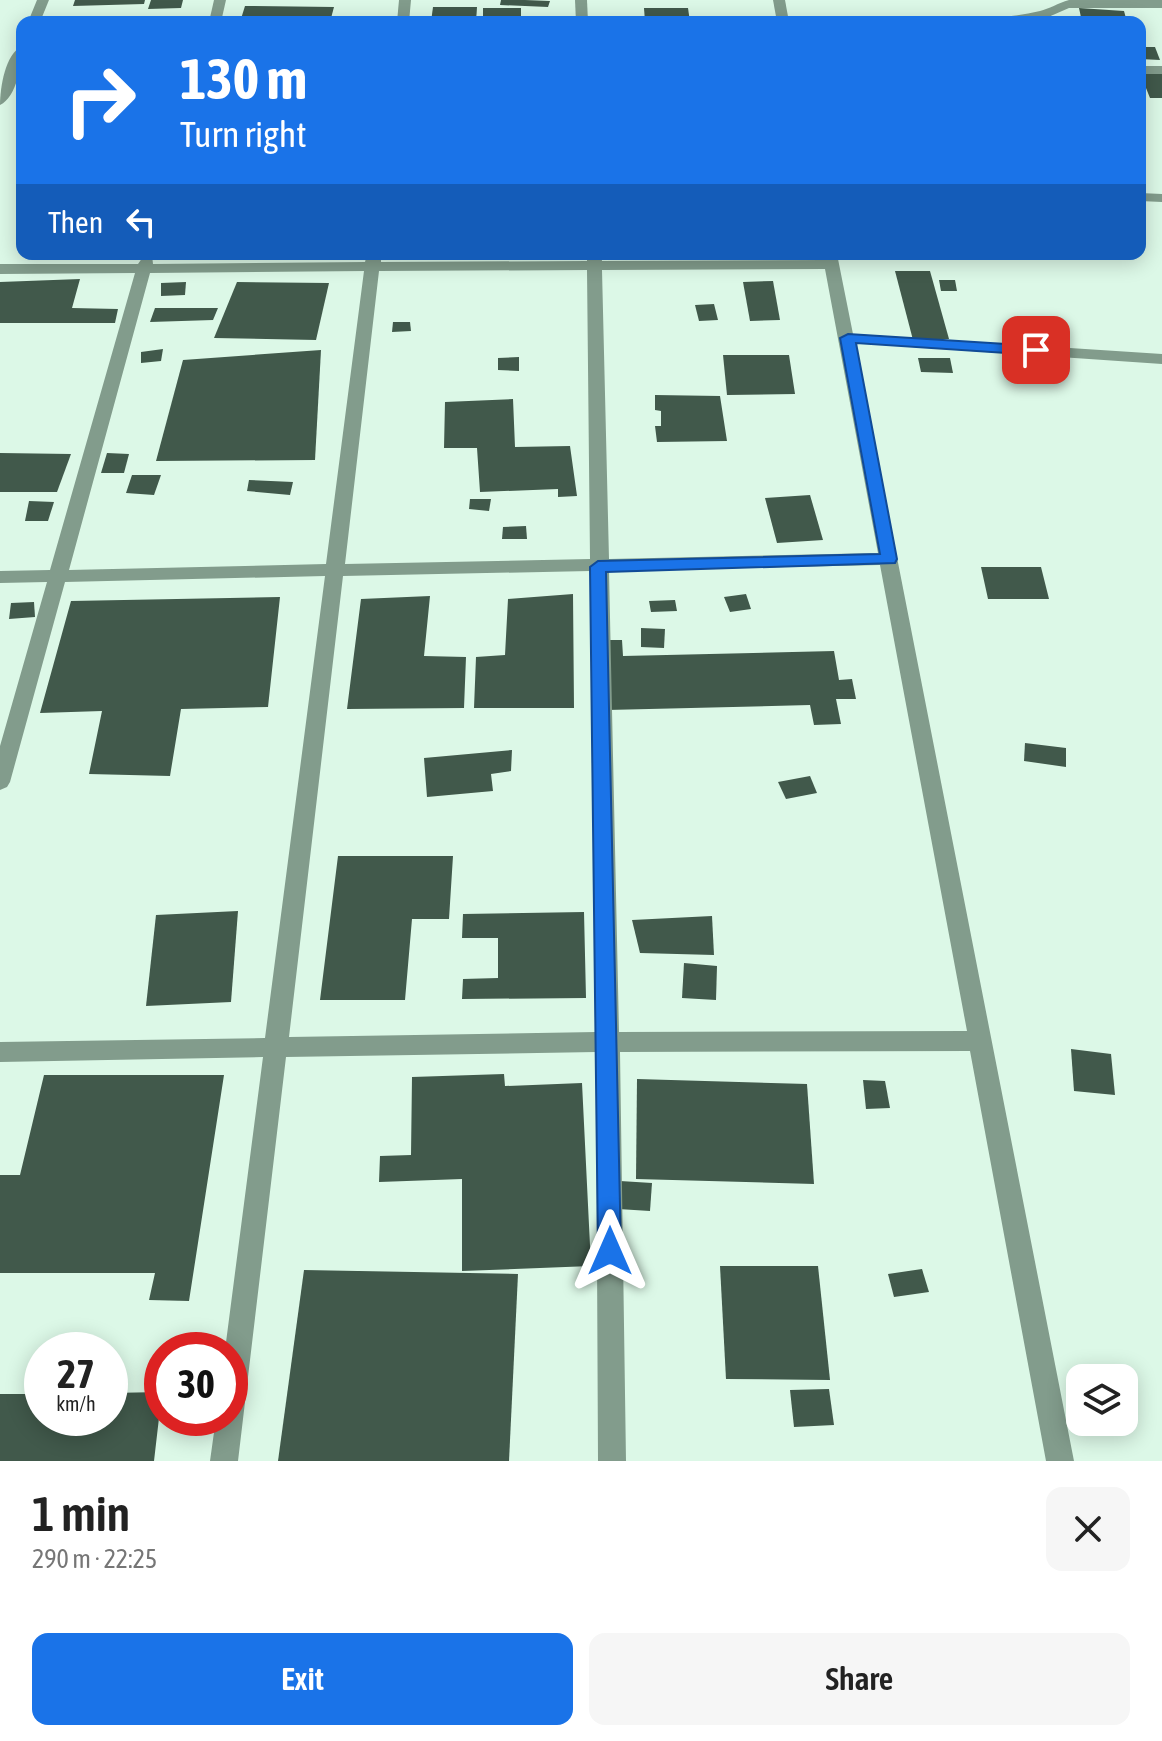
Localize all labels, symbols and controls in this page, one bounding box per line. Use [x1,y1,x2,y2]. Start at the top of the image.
text: 130 m [180,47,307,111]
icon: right [48,48,152,152]
text: Turn right [180,113,307,155]
icon: left [119,200,163,244]
text: Then [48,205,103,239]
pin [1002,316,1070,384]
icon: arrive [1014,328,1058,372]
position arrow [568,1209,652,1293]
speed limit sign: 30 [144,1332,248,1436]
text: 27 [57,1351,95,1396]
map controls [1066,1364,1138,1436]
button: layers [1066,1364,1138,1436]
text: km/h [56,1392,96,1415]
text: 1 min [32,1486,130,1541]
button: close [1046,1487,1130,1571]
text: 290 m · 22:25 [32,1544,157,1574]
button: Exit [32,1633,573,1725]
button: Share [589,1633,1130,1725]

